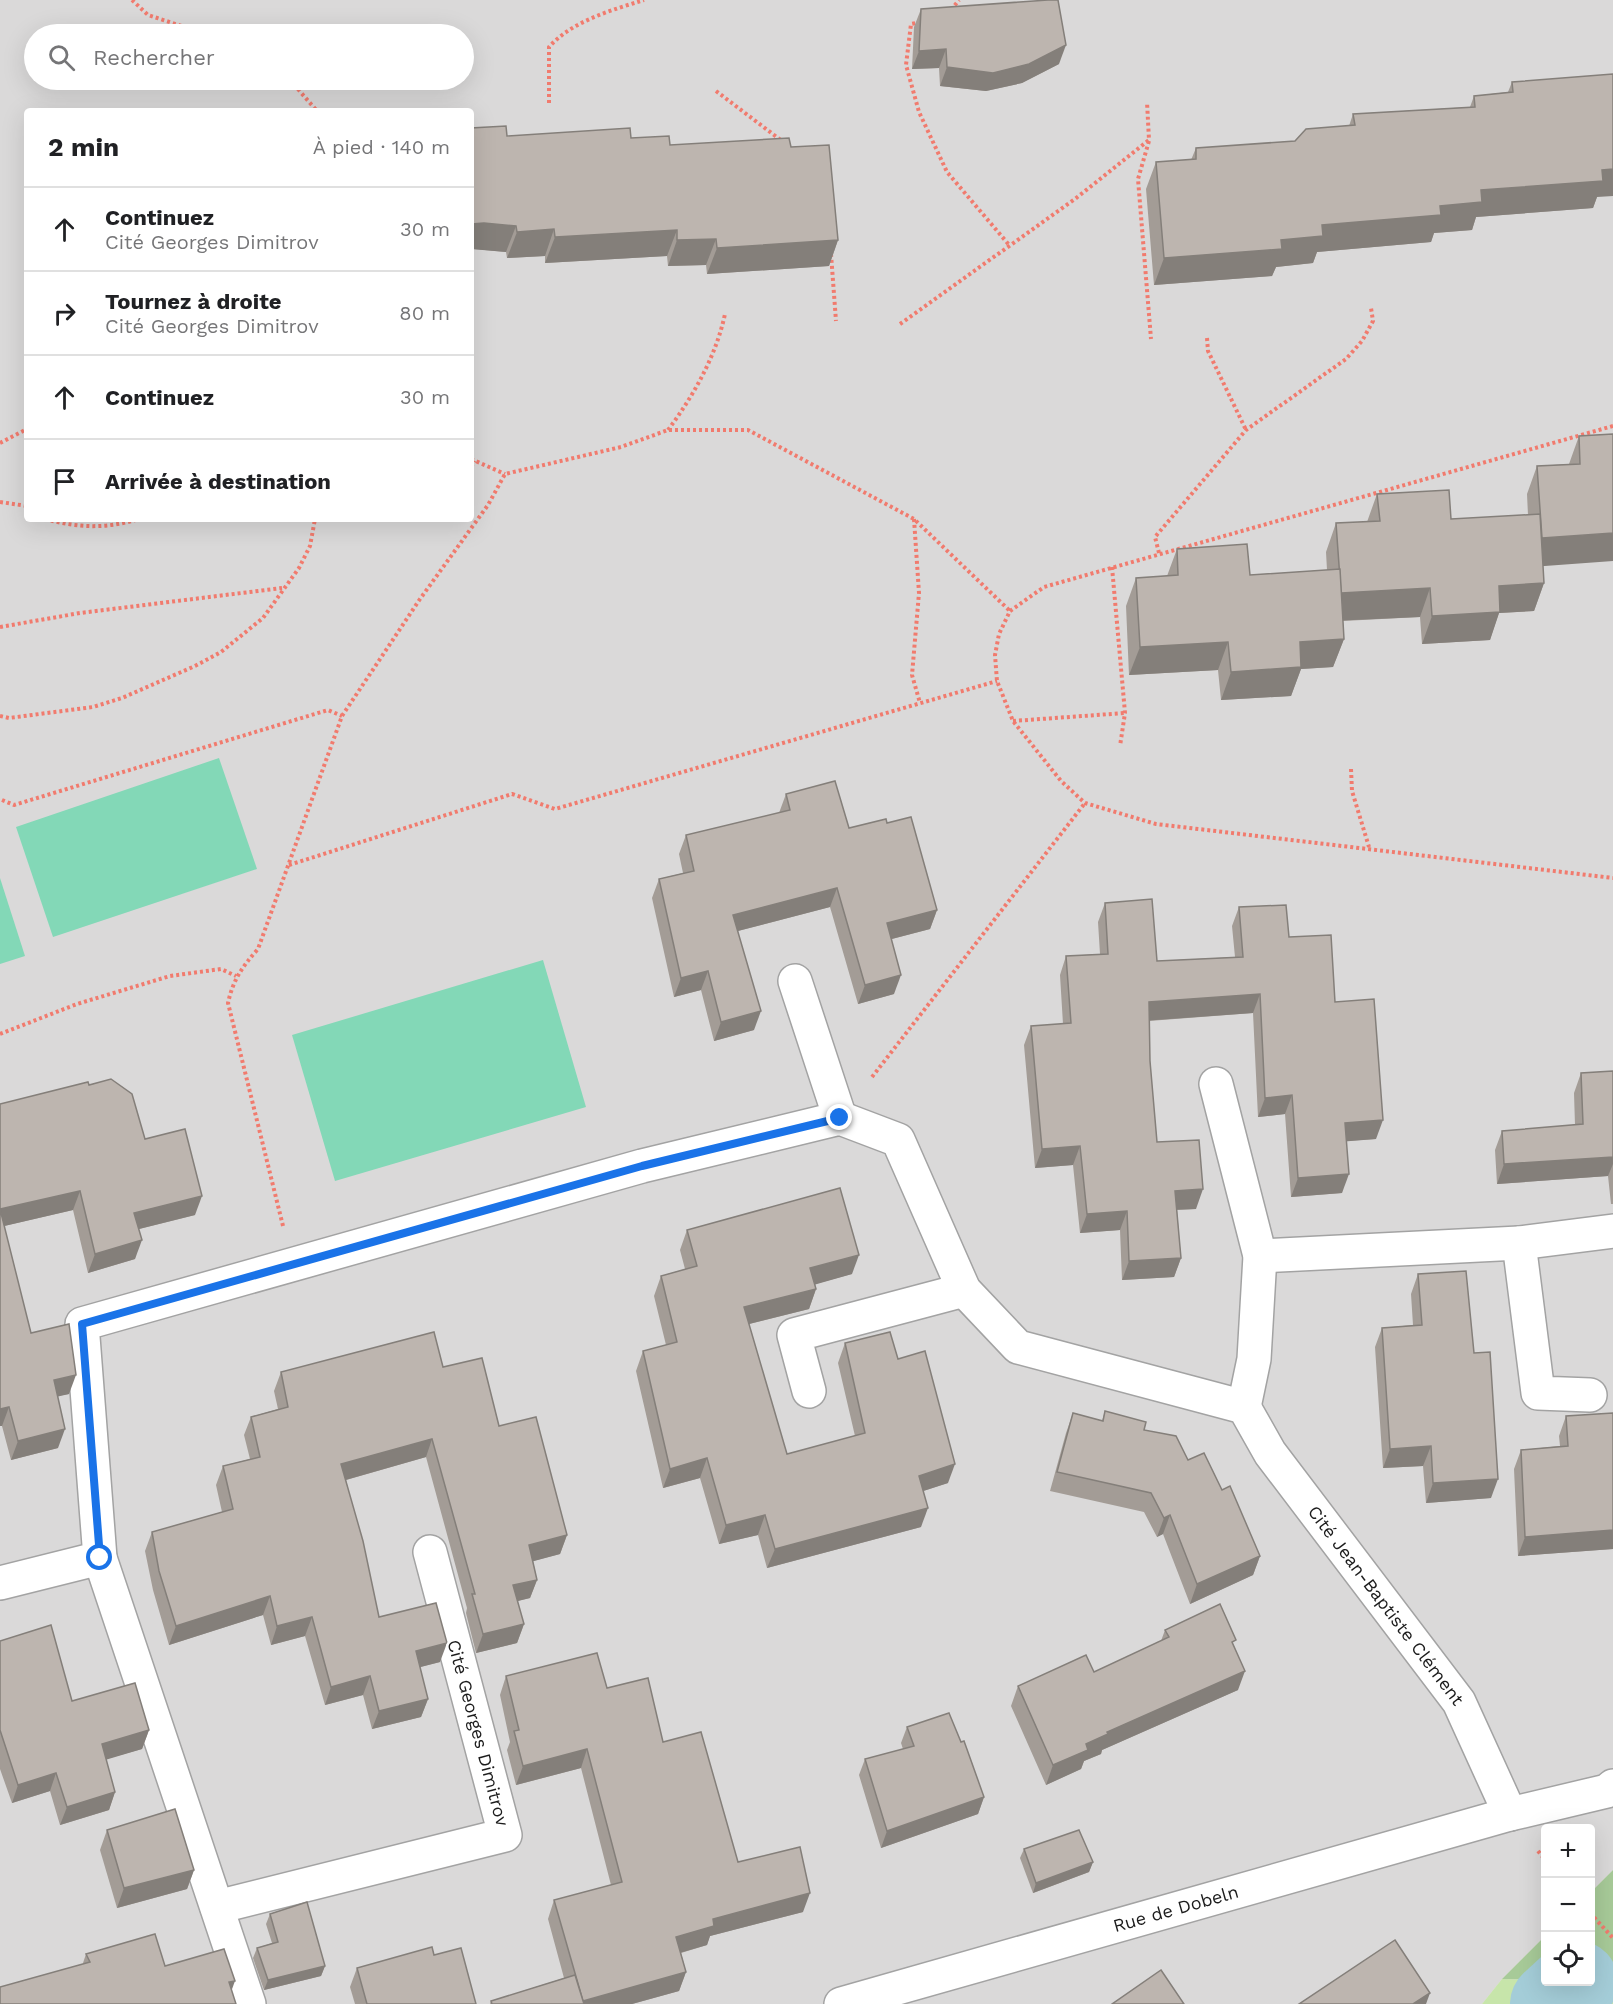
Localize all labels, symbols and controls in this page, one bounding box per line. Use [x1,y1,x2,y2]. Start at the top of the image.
search box [24,24,474,90]
icon: search [45,41,78,74]
text: Rechercher [93,45,215,70]
text: 2 min [48,132,119,162]
text: À pied · 140 m [313,135,450,159]
text: Continuez [105,205,214,230]
icon: ahead [48,213,81,246]
text: 30 m [400,217,450,241]
text: Cité Georges Dimitrov [105,230,319,254]
text: Tournez à droite [105,289,282,314]
icon: right [48,297,81,330]
text: 80 m [399,301,450,325]
text: Cité Georges Dimitrov [105,314,319,338]
icon: ahead [48,381,81,414]
text: Continuez [105,385,214,410]
text: 30 m [400,385,450,409]
icon: arrive [48,465,81,498]
text: Arrivée à destination [105,469,331,494]
route end [826,1104,852,1130]
street label: Cité Jean-Baptiste Clément [1304,1501,1469,1710]
route start [86,1544,112,1570]
street label: Cité Georges Dimitrov [443,1637,514,1829]
map controls [1541,1824,1595,1986]
button: + [1541,1824,1595,1878]
button: − [1541,1878,1595,1932]
street label: Rue de Dobeln [1111,1881,1241,1936]
button: locate [1541,1932,1595,1986]

